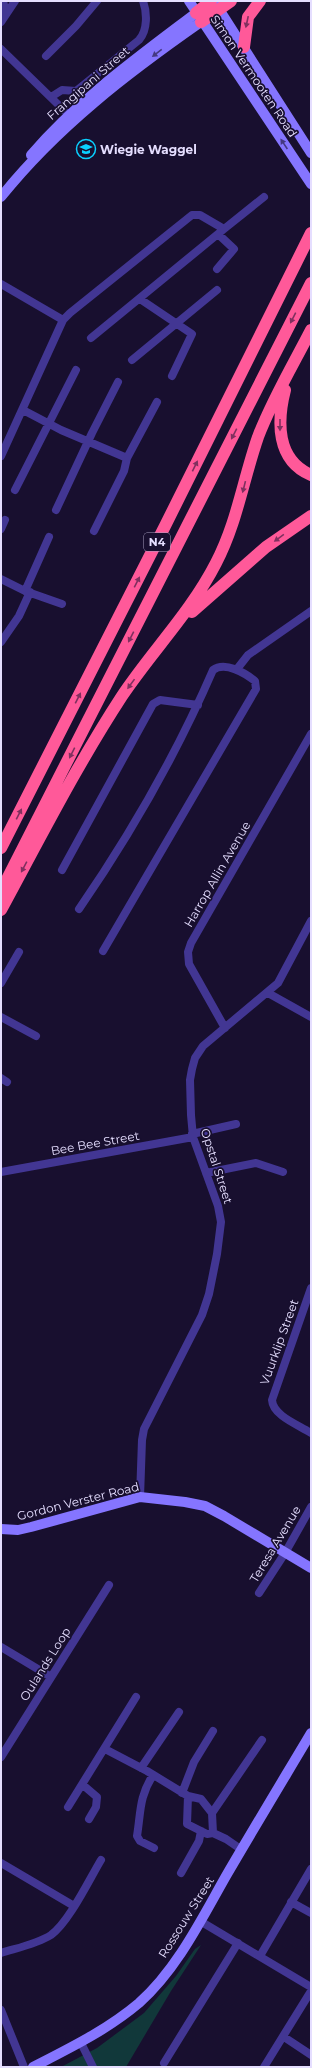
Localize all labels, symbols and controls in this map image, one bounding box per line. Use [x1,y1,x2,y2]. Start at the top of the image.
street label: Simon Vermooten Road [207,12,301,140]
one-way arrow [244,16,250,29]
street label: Frangipani Street [44,43,132,123]
one-way arrow [151,49,162,58]
school or university icon: Wiegie Waggel [75,138,97,160]
one-way arrow [280,139,288,150]
place label: Wiegie Waggel [100,142,197,157]
one-way arrow [290,312,296,324]
one-way arrow [277,419,283,432]
one-way arrow [231,428,237,439]
one-way arrow [192,460,198,472]
one-way arrow [241,481,247,493]
road number: N4 [144,533,170,551]
one-way arrow [273,534,284,542]
one-way arrow [134,576,140,588]
one-way arrow [127,631,134,643]
one-way arrow [127,678,135,689]
one-way arrow [75,692,81,704]
one-way arrow [68,747,75,758]
one-way arrow [16,808,22,819]
street label: Harrop Allin Avenue [181,818,253,930]
one-way arrow [21,861,28,873]
street label: Opstal Street [198,1126,236,1206]
street label: Bee Bee Street [50,1128,141,1158]
street label: Vuurklip Street [257,1297,301,1387]
street label: Gordon Verster Road [15,1479,141,1523]
street label: Teresa Avenue [246,1503,304,1585]
street label: Oulands Loop [16,1624,74,1704]
street label: Rossouw Street [155,1873,217,1961]

